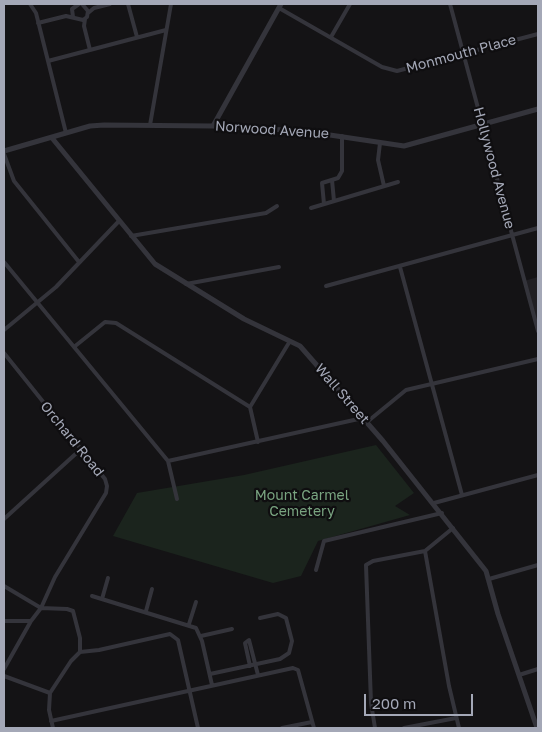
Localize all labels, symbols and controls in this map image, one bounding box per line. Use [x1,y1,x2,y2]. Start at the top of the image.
street label: Monmouth Place [404,31,518,77]
street label: Hollywood Avenue [470,105,518,231]
street label: Norwood Avenue [214,118,330,142]
street label: Wall Street [311,360,373,428]
street label: Orchard Road [37,398,107,480]
park label: Mount Carmel Cemetery [255,488,349,520]
scale bar [367,684,476,716]
text: 200 m [372,694,416,712]

